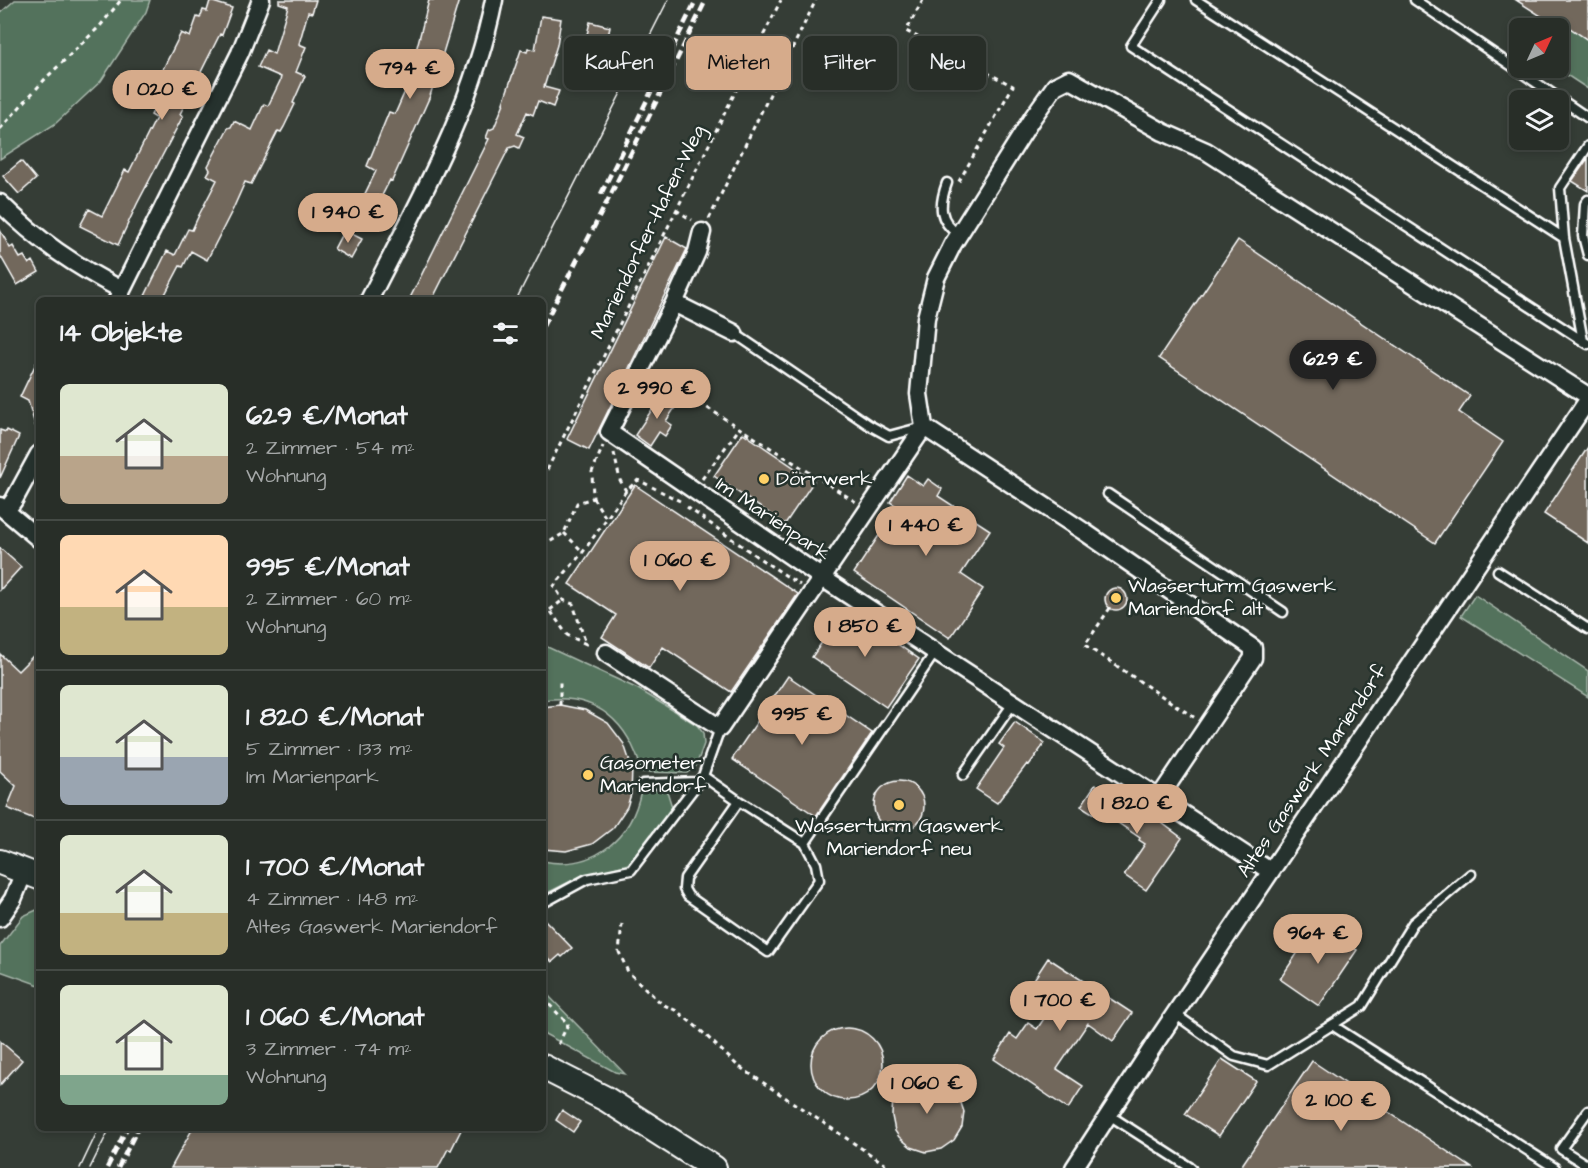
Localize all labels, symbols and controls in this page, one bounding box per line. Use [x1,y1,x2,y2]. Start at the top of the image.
north arrow [1509,18,1569,78]
map controls [1509,18,1569,150]
chip: Kaufen [564,36,674,90]
chip: Mieten [686,36,791,90]
chip: Filter [803,36,897,90]
chip: Neu [909,36,986,90]
pin: 794 € [368,49,452,100]
text: 794 € [379,54,441,82]
pin: 1 020 € [107,70,217,121]
text: 1 020 € [126,75,198,103]
button: layers [1509,90,1569,150]
street label: Mariendorfer-Hafen-Weg [584,120,713,344]
pin: 1 940 € [293,193,403,244]
text: 1 940 € [312,198,384,226]
text: 14 Objekte [60,315,183,351]
icon: filters [489,317,522,350]
pin: 629 € [1291,340,1375,391]
text: 629 € [1303,345,1363,373]
pin: 2 990 € [602,369,712,420]
text: 2 990 € [618,374,696,402]
text: 629 €/Monat [246,398,408,434]
icon: home [108,408,180,480]
text: 2 Zimmer · 54 m² [246,434,415,462]
text: Wohnung [246,462,326,490]
place label: Dörrwerk [776,465,873,493]
street label: Im Marienpark [710,470,836,568]
marker: Dörrwerk [757,472,771,486]
pin: 1 440 € [871,506,981,557]
text: 1 440 € [889,511,963,539]
pin: 1 060 € [625,541,735,592]
text: 1 060 € [644,546,716,574]
text: 995 €/Monat [246,549,410,585]
icon: home [108,559,180,631]
place label: Wasserturm Gaswerk Mariendorf alt [1128,572,1336,623]
text: 2 Zimmer · 60 m² [246,585,412,613]
marker: Wasserturm Gaswerk Mariendorf alt [1109,591,1123,605]
pin: 1 850 € [810,607,920,658]
text: 1 850 € [828,612,902,640]
text: Wohnung [246,613,326,641]
street label: Altes Gaswerk Mariendorf [1230,659,1394,883]
pin: 995 € [760,695,844,746]
text: 1 820 €/Monat [246,699,424,735]
text: 995 € [772,700,832,728]
icon: home [108,709,180,781]
text: 5 Zimmer · 133 m² [246,735,413,763]
place label: Gasometer Mariendorf [600,749,706,800]
text: Im Marienpark [246,763,379,791]
marker: Gasometer Mariendorf [581,768,595,782]
pin: 1 820 € [1082,784,1192,835]
text: 1 820 € [1101,789,1173,817]
marker: Wasserturm Gaswerk Mariendorf neu [892,798,906,812]
place label: Wasserturm Gaswerk Mariendorf neu [795,812,1003,863]
text: 1 700 €/Monat [246,849,424,885]
icon: home [108,859,180,931]
text: 4 Zimmer · 148 m² [246,885,418,913]
text: Altes Gaswerk Mariendorf [246,913,497,941]
pin: 964 € [1276,914,1360,965]
text: 964 € [1287,919,1349,947]
pin: 1 700 € [1005,981,1115,1032]
text: 1 700 € [1024,986,1096,1014]
text: 1 060 €/Monat [246,999,425,1035]
icon: home [108,1009,180,1081]
text: 3 Zimmer · 74 m² [246,1035,412,1063]
text: Wohnung [246,1063,326,1091]
pin: 1 060 € [872,1064,982,1115]
text: 1 060 € [891,1069,963,1097]
pin: 2 100 € [1286,1081,1396,1132]
text: 2 100 € [1305,1086,1377,1114]

